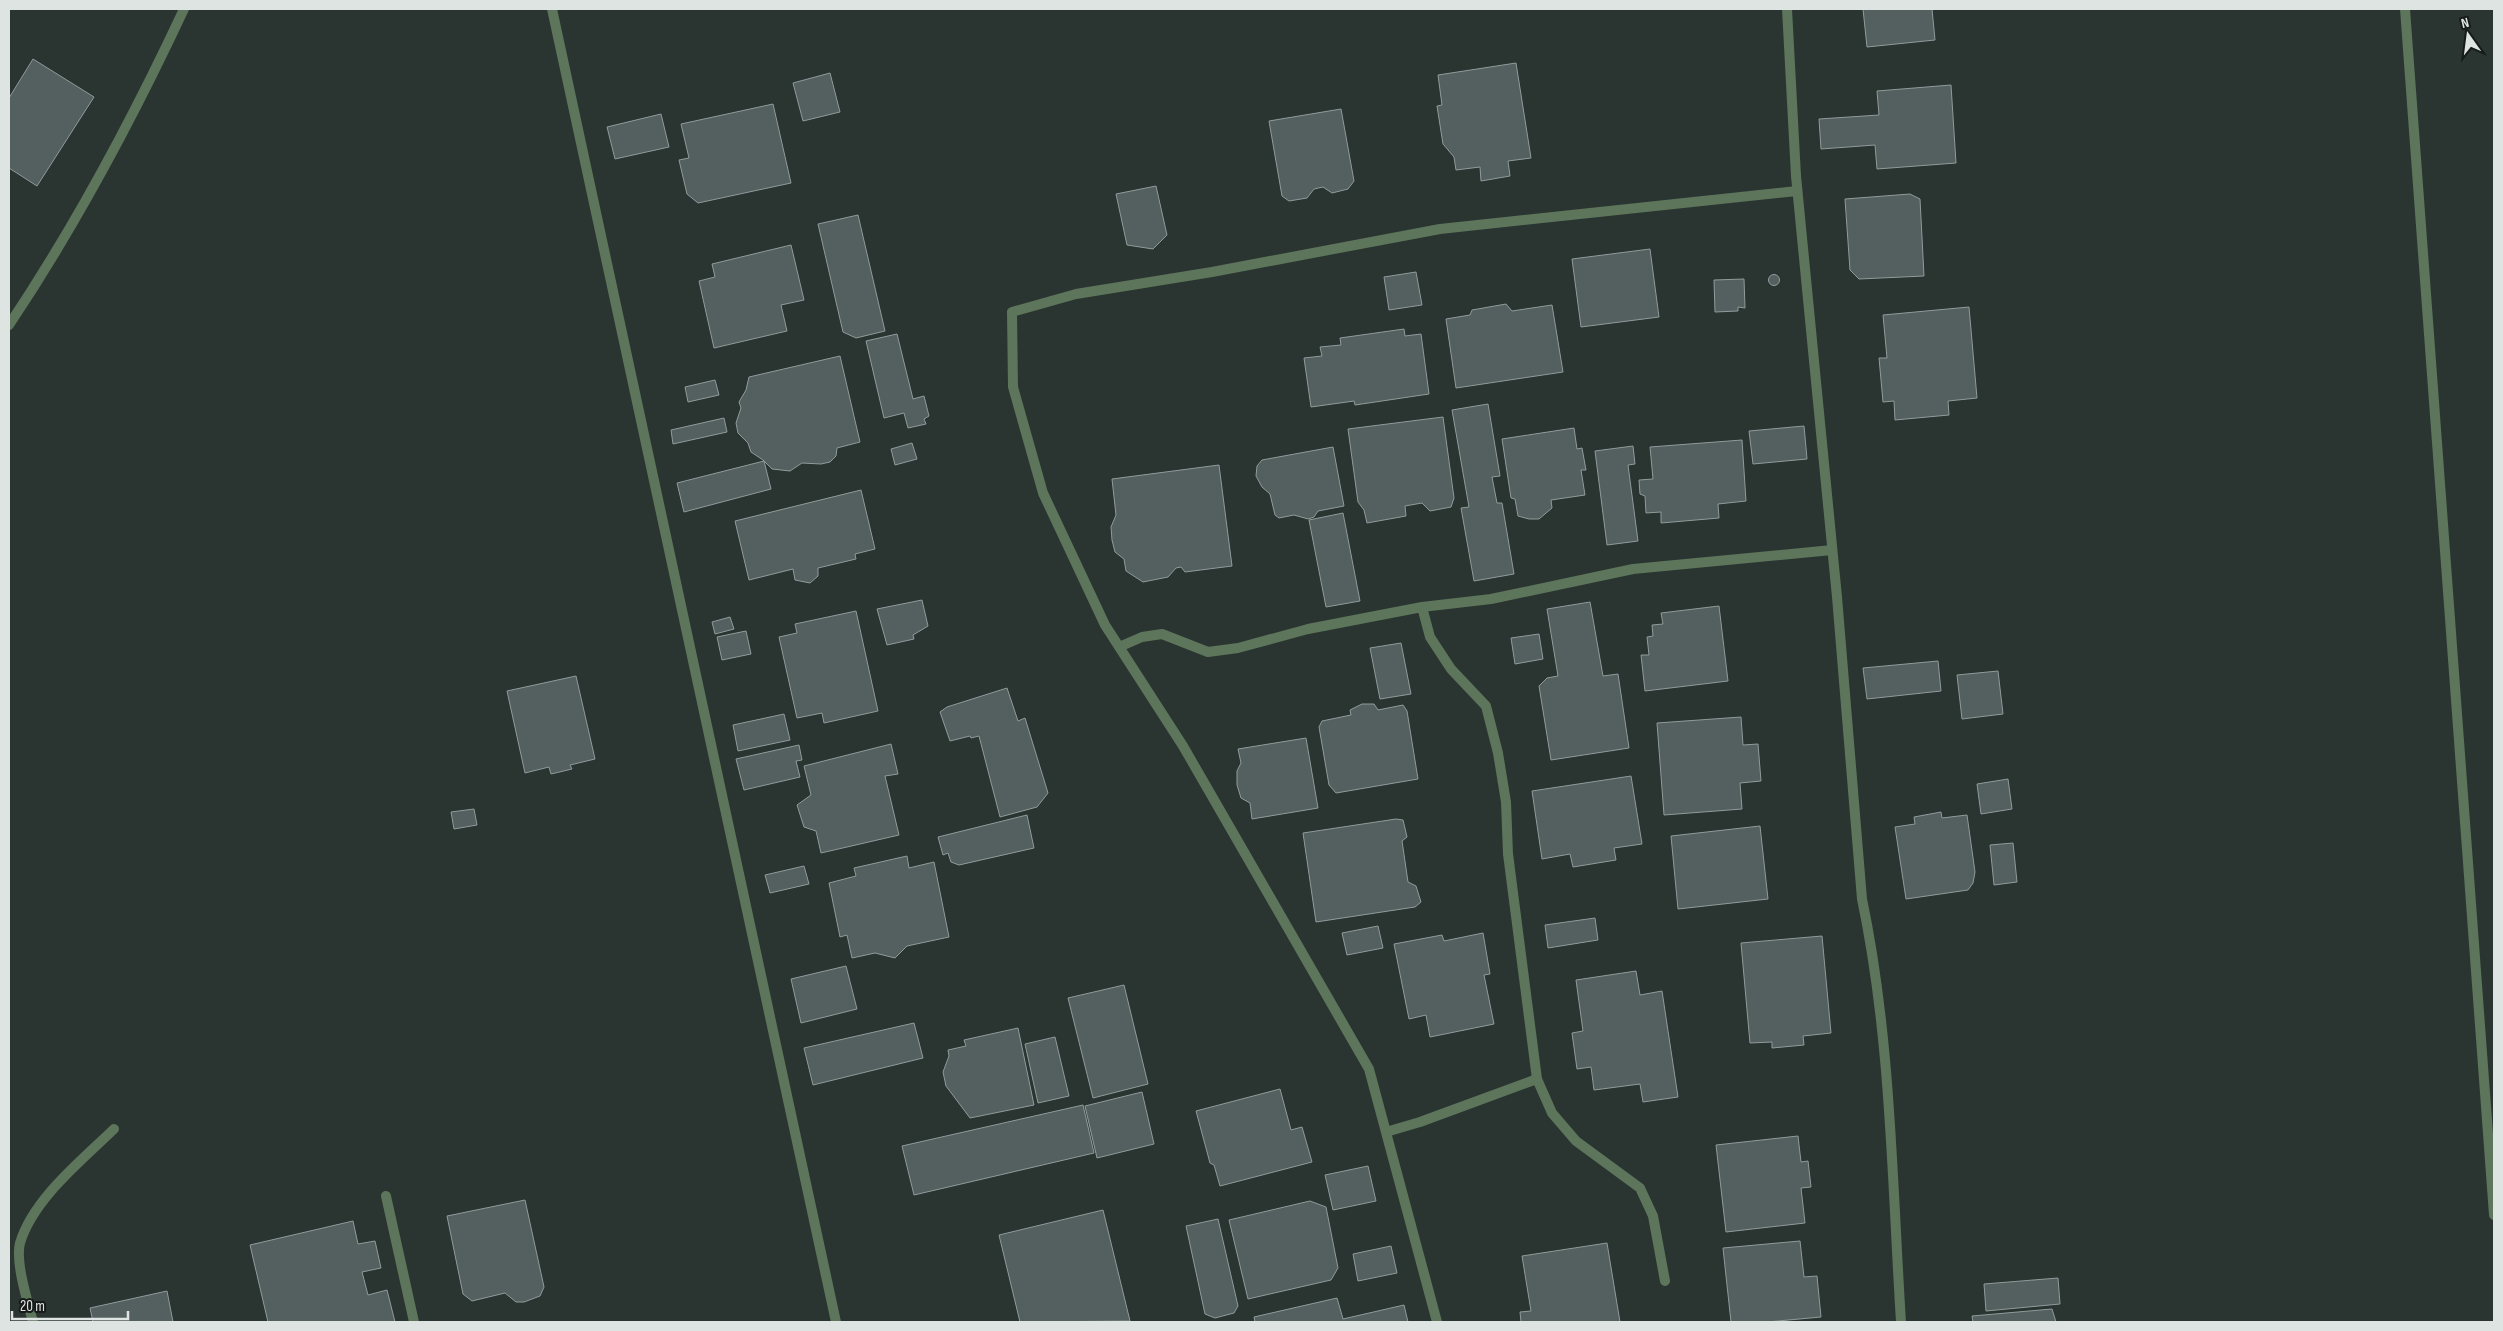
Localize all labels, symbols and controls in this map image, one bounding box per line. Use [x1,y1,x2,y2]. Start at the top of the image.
north arrow [2443,10,2493,60]
text: N [2459,14,2471,32]
scale bar [12,1288,129,1320]
text: 20 m [20,1297,45,1316]

